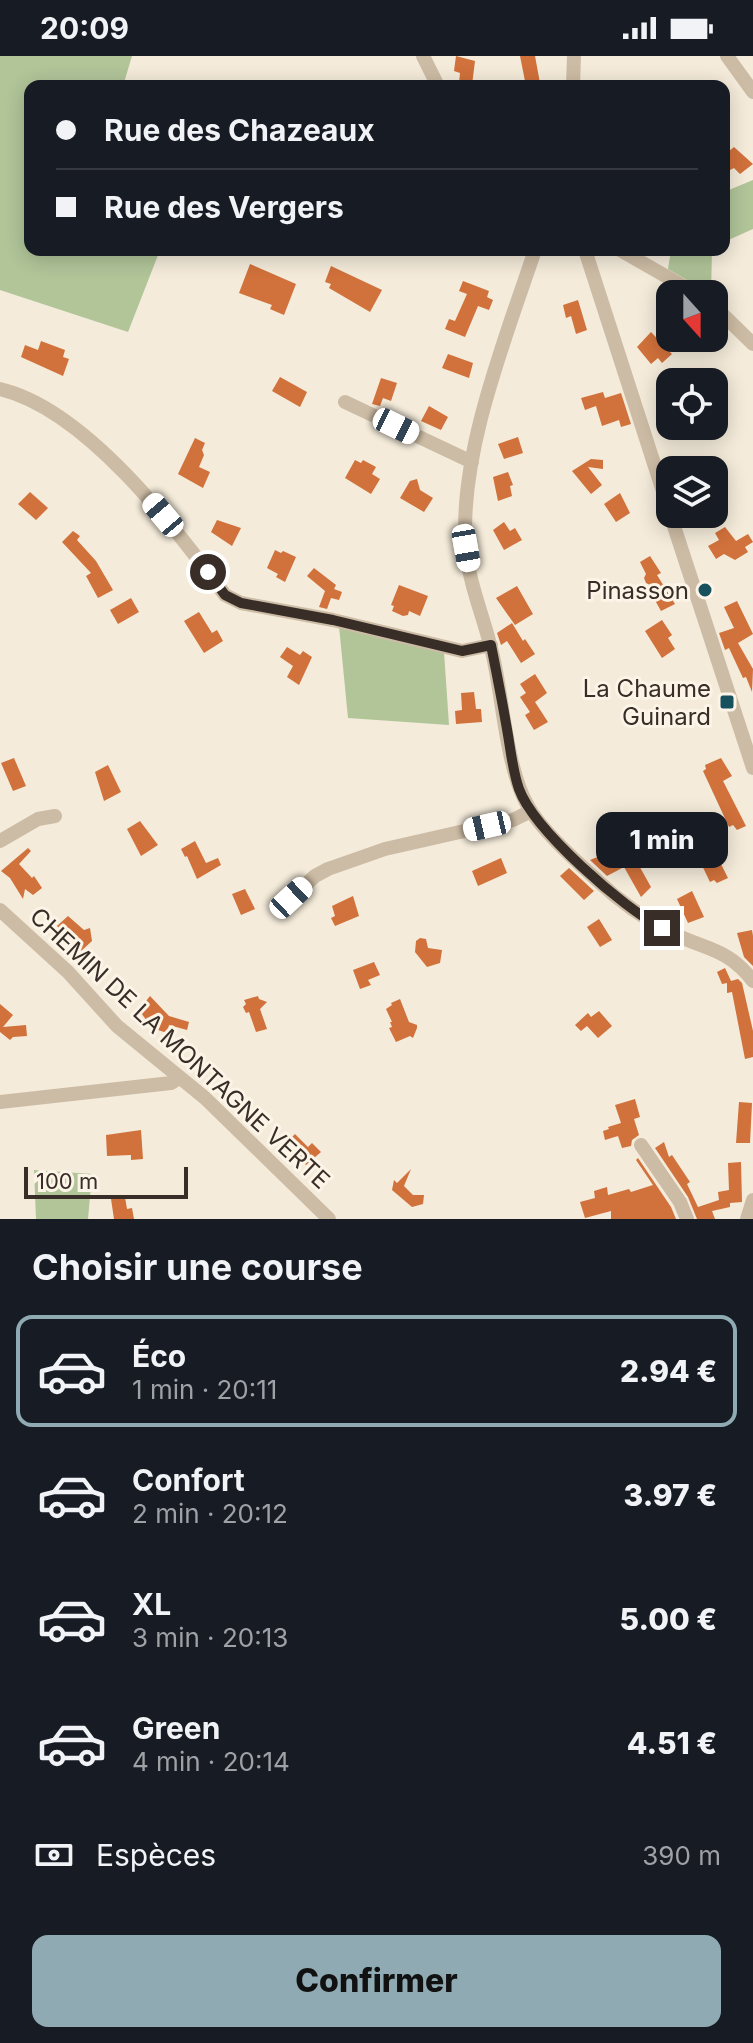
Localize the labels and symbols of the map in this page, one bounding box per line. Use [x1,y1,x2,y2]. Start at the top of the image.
north arrow [656,280,728,352]
car [369,405,423,447]
car [138,489,188,541]
car [450,522,482,574]
route start [190,554,226,590]
place label: Pinasson [586,576,689,605]
marker: Pinasson [696,581,714,599]
place label: La Chaume Guinard [583,674,711,731]
marker: La Chaume Guinard [718,693,736,711]
car [461,809,513,843]
callout: 1 min [596,812,728,868]
car [265,873,317,923]
street label: CHEMIN DE LA MONTAGNE VERTE [24,901,336,1195]
route end [644,910,680,946]
scale bar [24,1163,188,1199]

